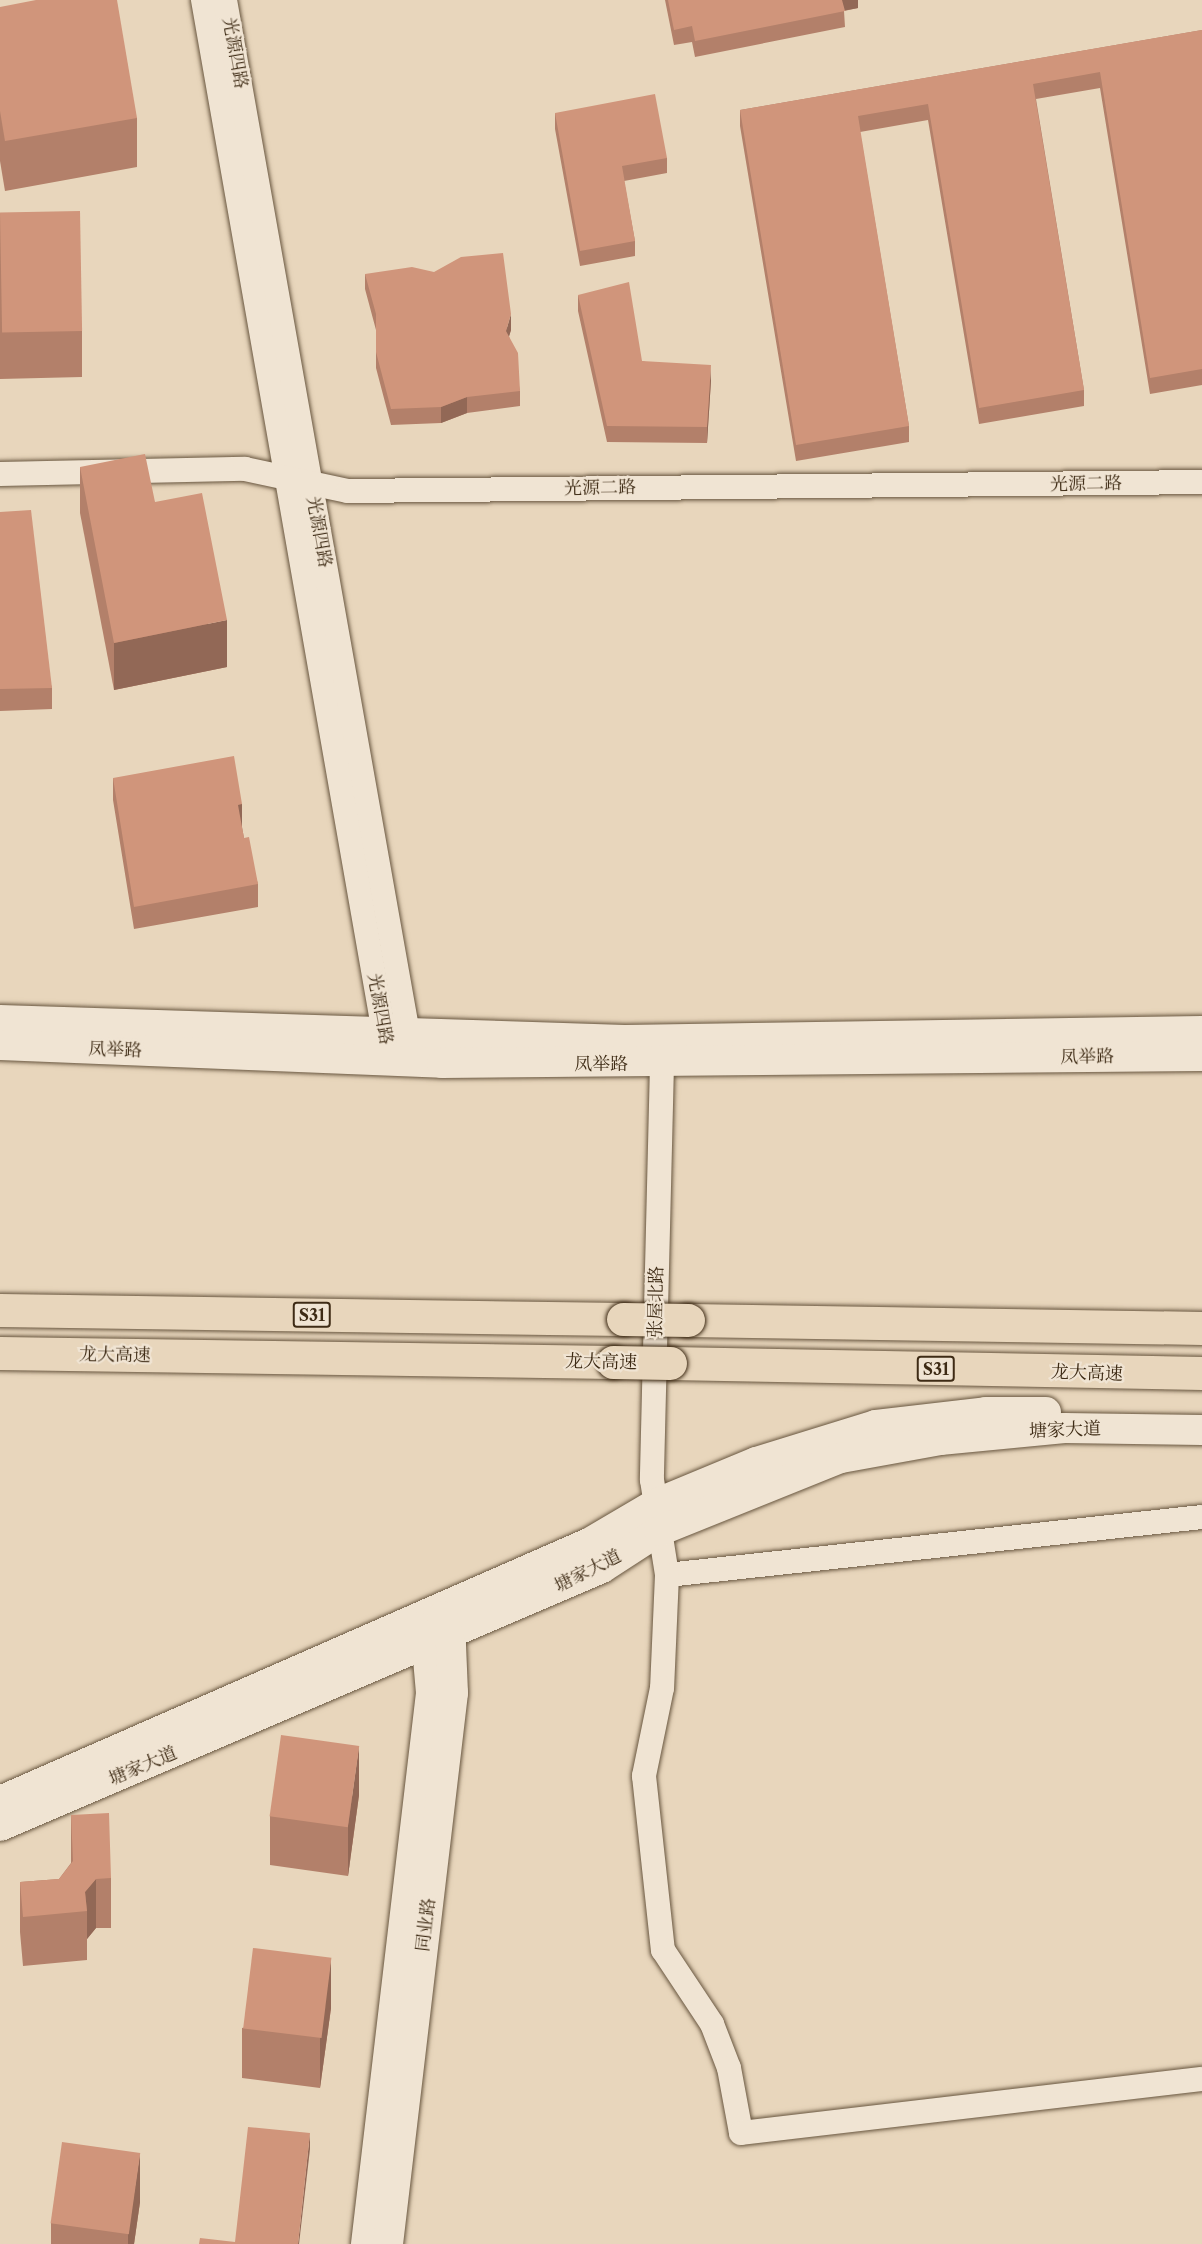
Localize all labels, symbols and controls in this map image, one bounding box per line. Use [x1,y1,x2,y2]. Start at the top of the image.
street label: 光源四路 [218,16,252,90]
street label: 光源二路 [1050,473,1122,495]
street label: 光源二路 [564,477,636,499]
street label: 光源四路 [302,495,336,569]
street label: 光源四路 [363,972,397,1046]
street label: 凤举路 [88,1038,142,1062]
street label: 凤举路 [1060,1046,1114,1068]
street label: 凤举路 [574,1053,628,1075]
street label: 张屋北路 [645,1266,667,1338]
road number: S31 [292,1302,332,1328]
street label: 龙大高速 [79,1344,151,1366]
street label: 龙大高速 [565,1351,637,1373]
road number: S31 [916,1356,956,1382]
street label: 龙大高速 [1051,1361,1123,1385]
street label: 塘家大道 [1029,1418,1101,1442]
street label: 塘家大道 [551,1545,625,1597]
street label: 塘家大道 [106,1742,180,1790]
street label: 同业路 [412,1897,440,1953]

